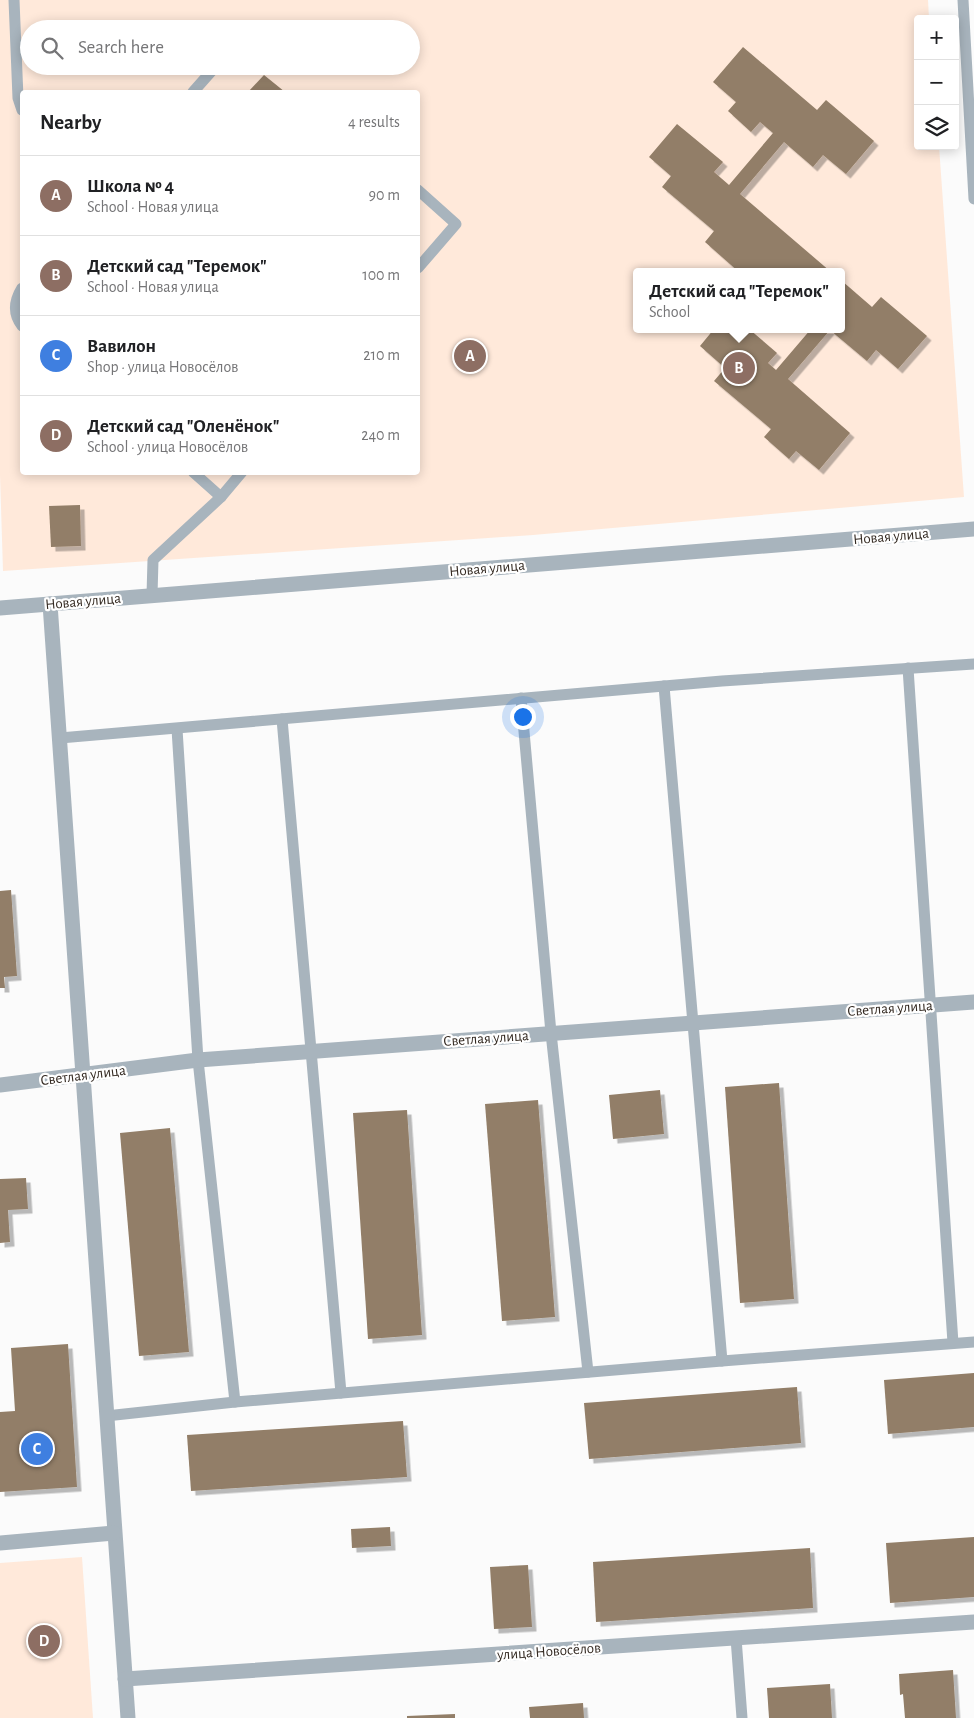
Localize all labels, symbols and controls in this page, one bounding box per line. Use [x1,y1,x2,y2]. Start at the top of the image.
map controls [914,15,959,150]
button: + [914,15,959,60]
search box [20,20,420,75]
icon: search [38,34,66,62]
text: Search here [78,38,164,57]
button: − [914,60,959,105]
button: layers [914,105,959,150]
text: Nearby [40,112,101,133]
text: 4 results [348,114,400,130]
text: Школа № 4 [87,177,174,196]
text: A [51,187,61,203]
text: 90 m [369,187,400,203]
text: School · Новая улица [87,199,219,215]
text: Детский сад "Теремок" [87,257,267,276]
text: B [51,267,61,283]
text: 100 m [362,267,400,283]
popup [633,268,845,333]
text: School · Новая улица [87,279,219,295]
text: Детский сад "Теремок" [649,282,829,301]
text: School [649,304,691,320]
text: Вавилон [87,337,156,356]
pin: A [454,337,486,375]
text: C [52,347,60,363]
text: 210 m [363,347,400,363]
pin: B [723,349,755,387]
text: Shop · улица Новосёлов [87,359,238,375]
text: Детский сад "Оленёнок" [87,417,279,436]
text: D [51,427,61,443]
text: 240 m [361,427,400,443]
text: School · улица Новосёлов [87,439,248,455]
street label: Новая улица [852,526,930,547]
street label: Новая улица [448,558,526,579]
street label: Новая улица [44,591,122,612]
your location [510,704,536,730]
street label: Светлая улица [847,998,934,1019]
street label: Светлая улица [443,1028,530,1049]
street label: Светлая улица [40,1063,127,1088]
pin: C [21,1430,53,1468]
pin: D [28,1622,60,1660]
street label: улица Новосёлов [496,1640,601,1663]

